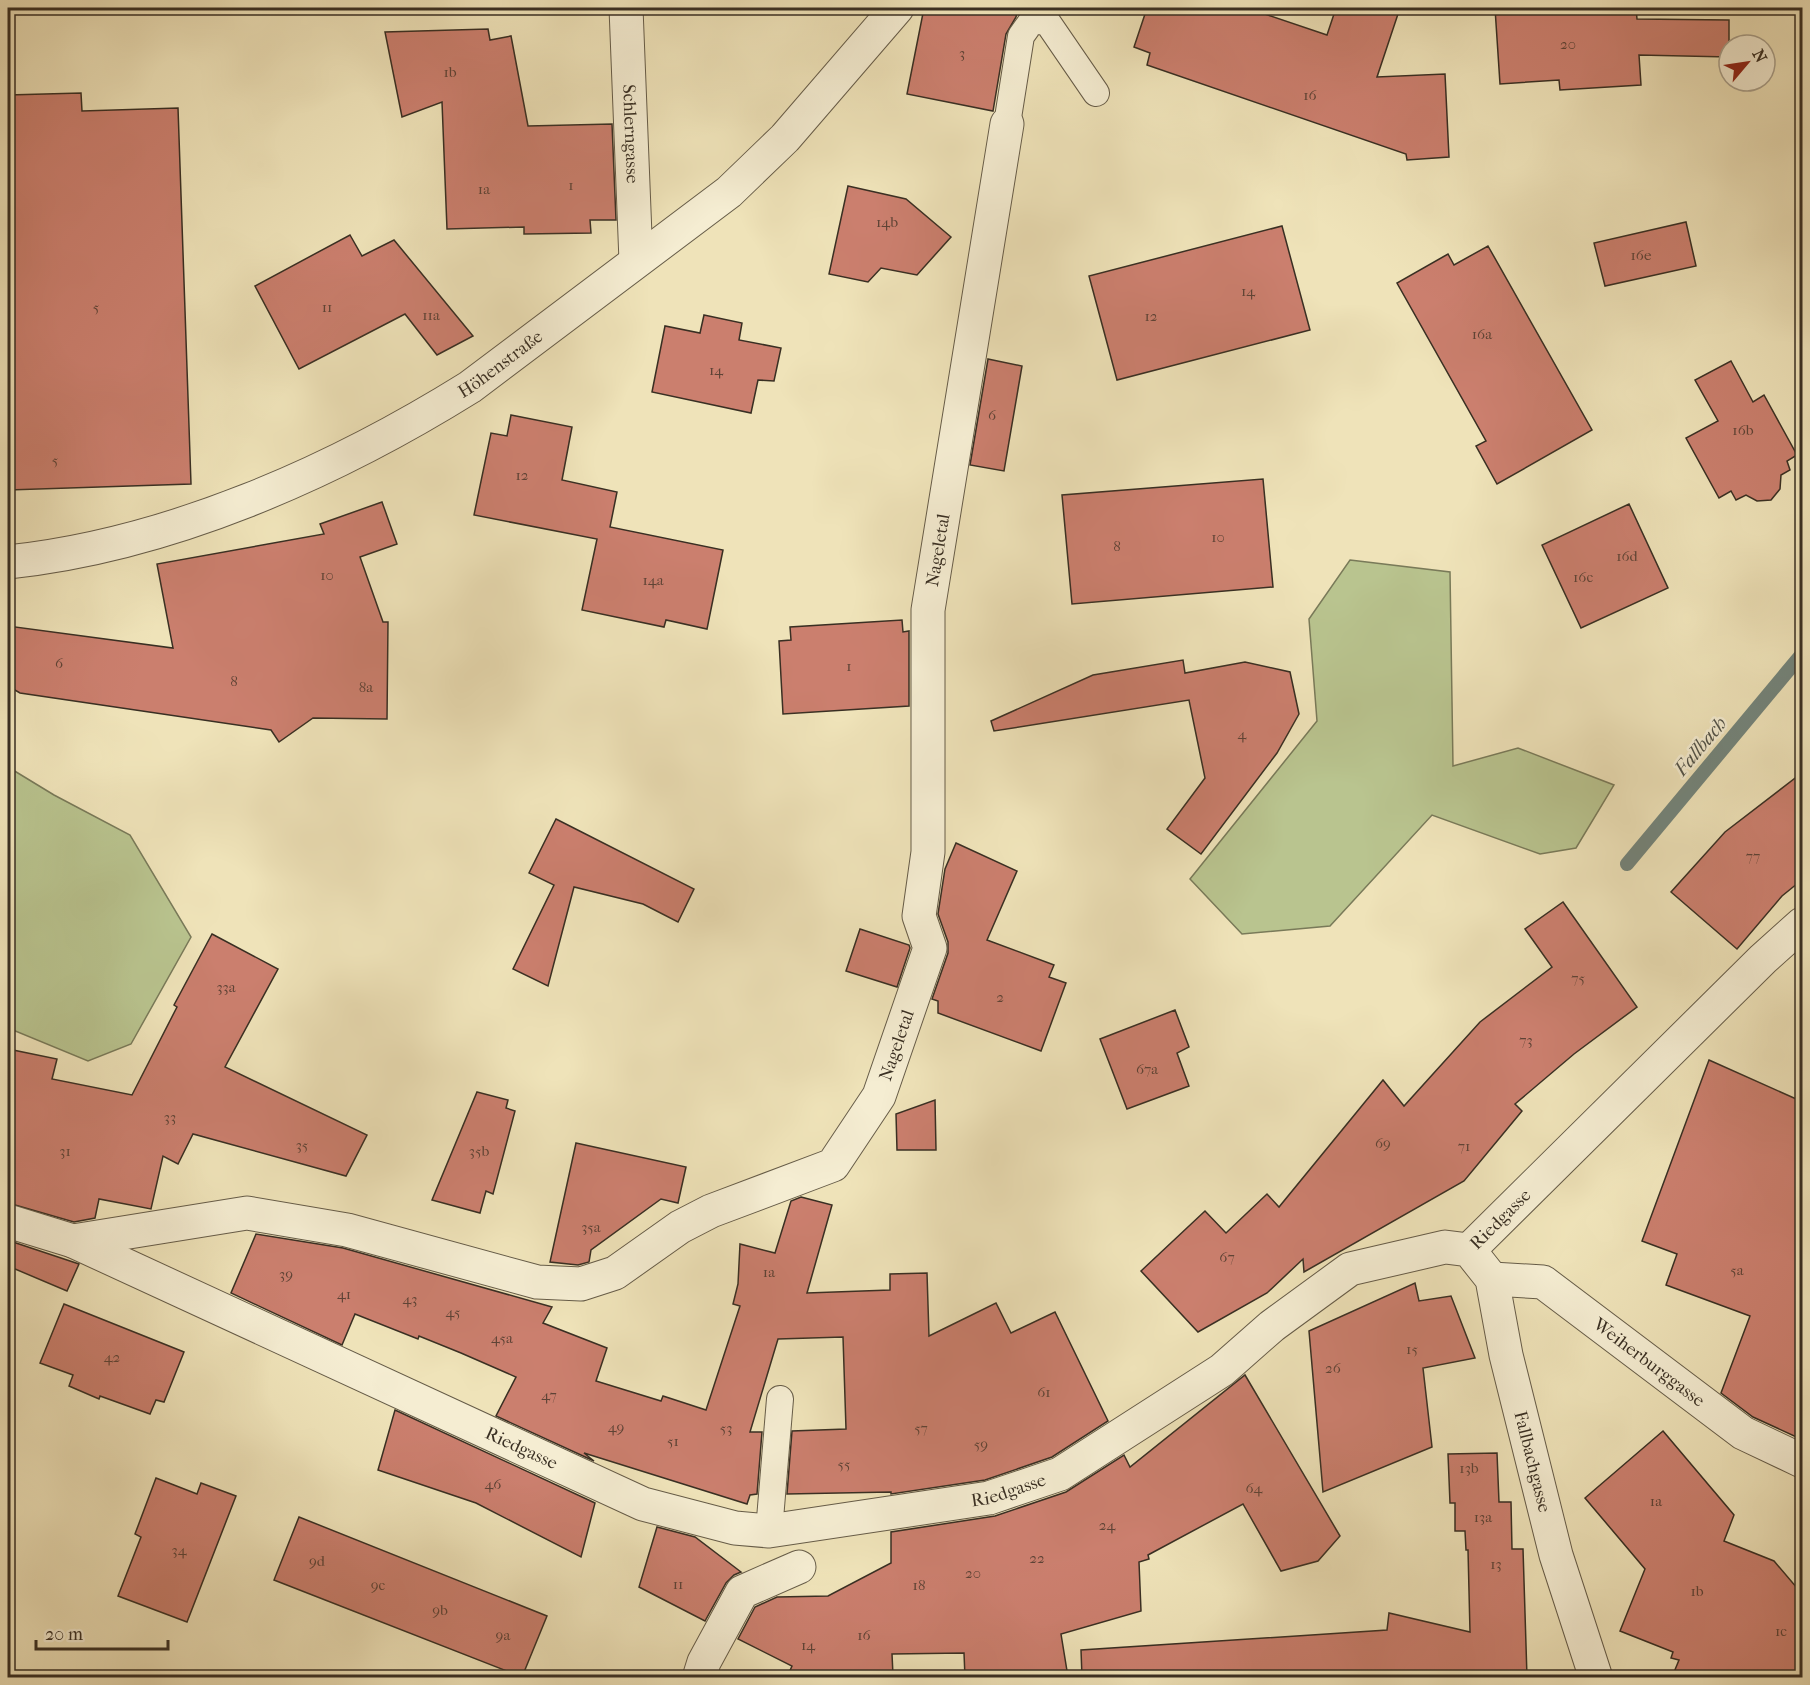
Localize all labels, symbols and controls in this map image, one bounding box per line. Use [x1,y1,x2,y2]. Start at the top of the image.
north arrow [1717,33,1777,93]
house number: 20 [1560,35,1576,53]
house number: 3 [959,44,965,62]
text: N [1748,46,1771,67]
house number: 1b [443,63,457,81]
street label: Schlerngasse [618,84,643,184]
house number: 16 [1303,86,1318,104]
house number: 1 [568,176,574,194]
house number: 1a [478,180,491,198]
house number: 14b [876,213,898,231]
house number: 16e [1631,246,1652,264]
house number: 14 [1241,282,1256,300]
house number: 5 [93,298,99,316]
house number: 11 [322,298,332,316]
house number: 11a [422,306,441,324]
house number: 12 [1144,307,1158,325]
house number: 16a [1472,325,1493,343]
street label: Höhenstraße [454,326,547,403]
house number: 14 [709,361,724,379]
house number: 6 [988,406,997,424]
house number: 16b [1732,421,1754,439]
house number: 5 [52,451,58,469]
house number: 12 [515,466,529,484]
street label: Nageletal [922,512,955,588]
house number: 10 [1211,528,1225,546]
house number: 8 [1113,537,1121,555]
house number: 16d [1616,547,1639,565]
house number: 10 [320,566,334,584]
house number: 16c [1573,568,1593,586]
house number: 14a [642,571,665,589]
house number: 6 [55,654,64,672]
house number: 1 [846,657,852,675]
house number: 8 [230,672,238,690]
house number: 8a [359,678,374,696]
water label: Fallbach [1669,712,1732,781]
house number: 4 [1238,725,1248,743]
house number: 77 [1746,847,1760,865]
house number: 75 [1571,969,1585,987]
house number: 33a [216,978,237,996]
house number: 2 [996,988,1004,1006]
street label: Nageletal [875,1007,919,1084]
house number: 73 [1519,1031,1533,1049]
house number: 67a [1136,1060,1159,1078]
house number: 33 [164,1108,176,1126]
house number: 69 [1375,1134,1391,1152]
house number: 35 [296,1136,308,1154]
house number: 71 [1458,1137,1470,1155]
house number: 31 [59,1142,71,1160]
house number: 35b [469,1142,489,1160]
street label: Riedgasse [1466,1185,1535,1254]
house number: 35a [581,1218,602,1236]
house number: 67 [1219,1248,1235,1266]
house number: 5a [1730,1261,1745,1279]
house number: 1a [763,1263,776,1281]
house number: 39 [279,1265,293,1283]
house number: 41 [337,1285,351,1303]
house number: 43 [402,1290,418,1308]
house number: 45 [446,1303,460,1321]
street label: Weiherburggasse [1588,1313,1709,1411]
house number: 45a [491,1329,514,1347]
house number: 15 [1406,1340,1418,1358]
house number: 42 [104,1348,121,1366]
house number: 26 [1325,1359,1342,1377]
house number: 61 [1037,1383,1051,1401]
house number: 47 [541,1386,557,1404]
street label: Fallbachgasse [1509,1409,1555,1515]
house number: 49 [608,1418,624,1436]
house number: 53 [720,1419,732,1437]
house number: 57 [914,1419,928,1437]
street label: Riedgasse [482,1423,561,1474]
house number: 51 [667,1432,679,1450]
house number: 59 [974,1435,988,1453]
house number: 55 [838,1455,850,1473]
house number: 13b [1459,1459,1479,1477]
street label: Riedgasse [970,1470,1049,1512]
house number: 46 [485,1475,502,1493]
house number: 64 [1246,1479,1264,1497]
house number: 1a [1650,1492,1663,1510]
house number: 13a [1474,1508,1493,1526]
house number: 24 [1099,1516,1116,1534]
house number: 34 [171,1541,188,1559]
house number: 22 [1029,1549,1045,1567]
house number: 9d [309,1552,326,1570]
house number: 13 [1490,1555,1502,1573]
house number: 20 [965,1564,981,1582]
house number: 11 [673,1575,683,1593]
house number: 9c [371,1576,386,1594]
house number: 18 [913,1576,925,1594]
house number: 1b [1690,1582,1704,1600]
house number: 9b [432,1601,448,1619]
scale bar [36,1613,168,1651]
house number: 1c [1775,1622,1787,1640]
text: 20 m [45,1624,83,1645]
house number: 9a [496,1626,511,1644]
house number: 16 [857,1626,872,1644]
house number: 14 [801,1636,816,1654]

